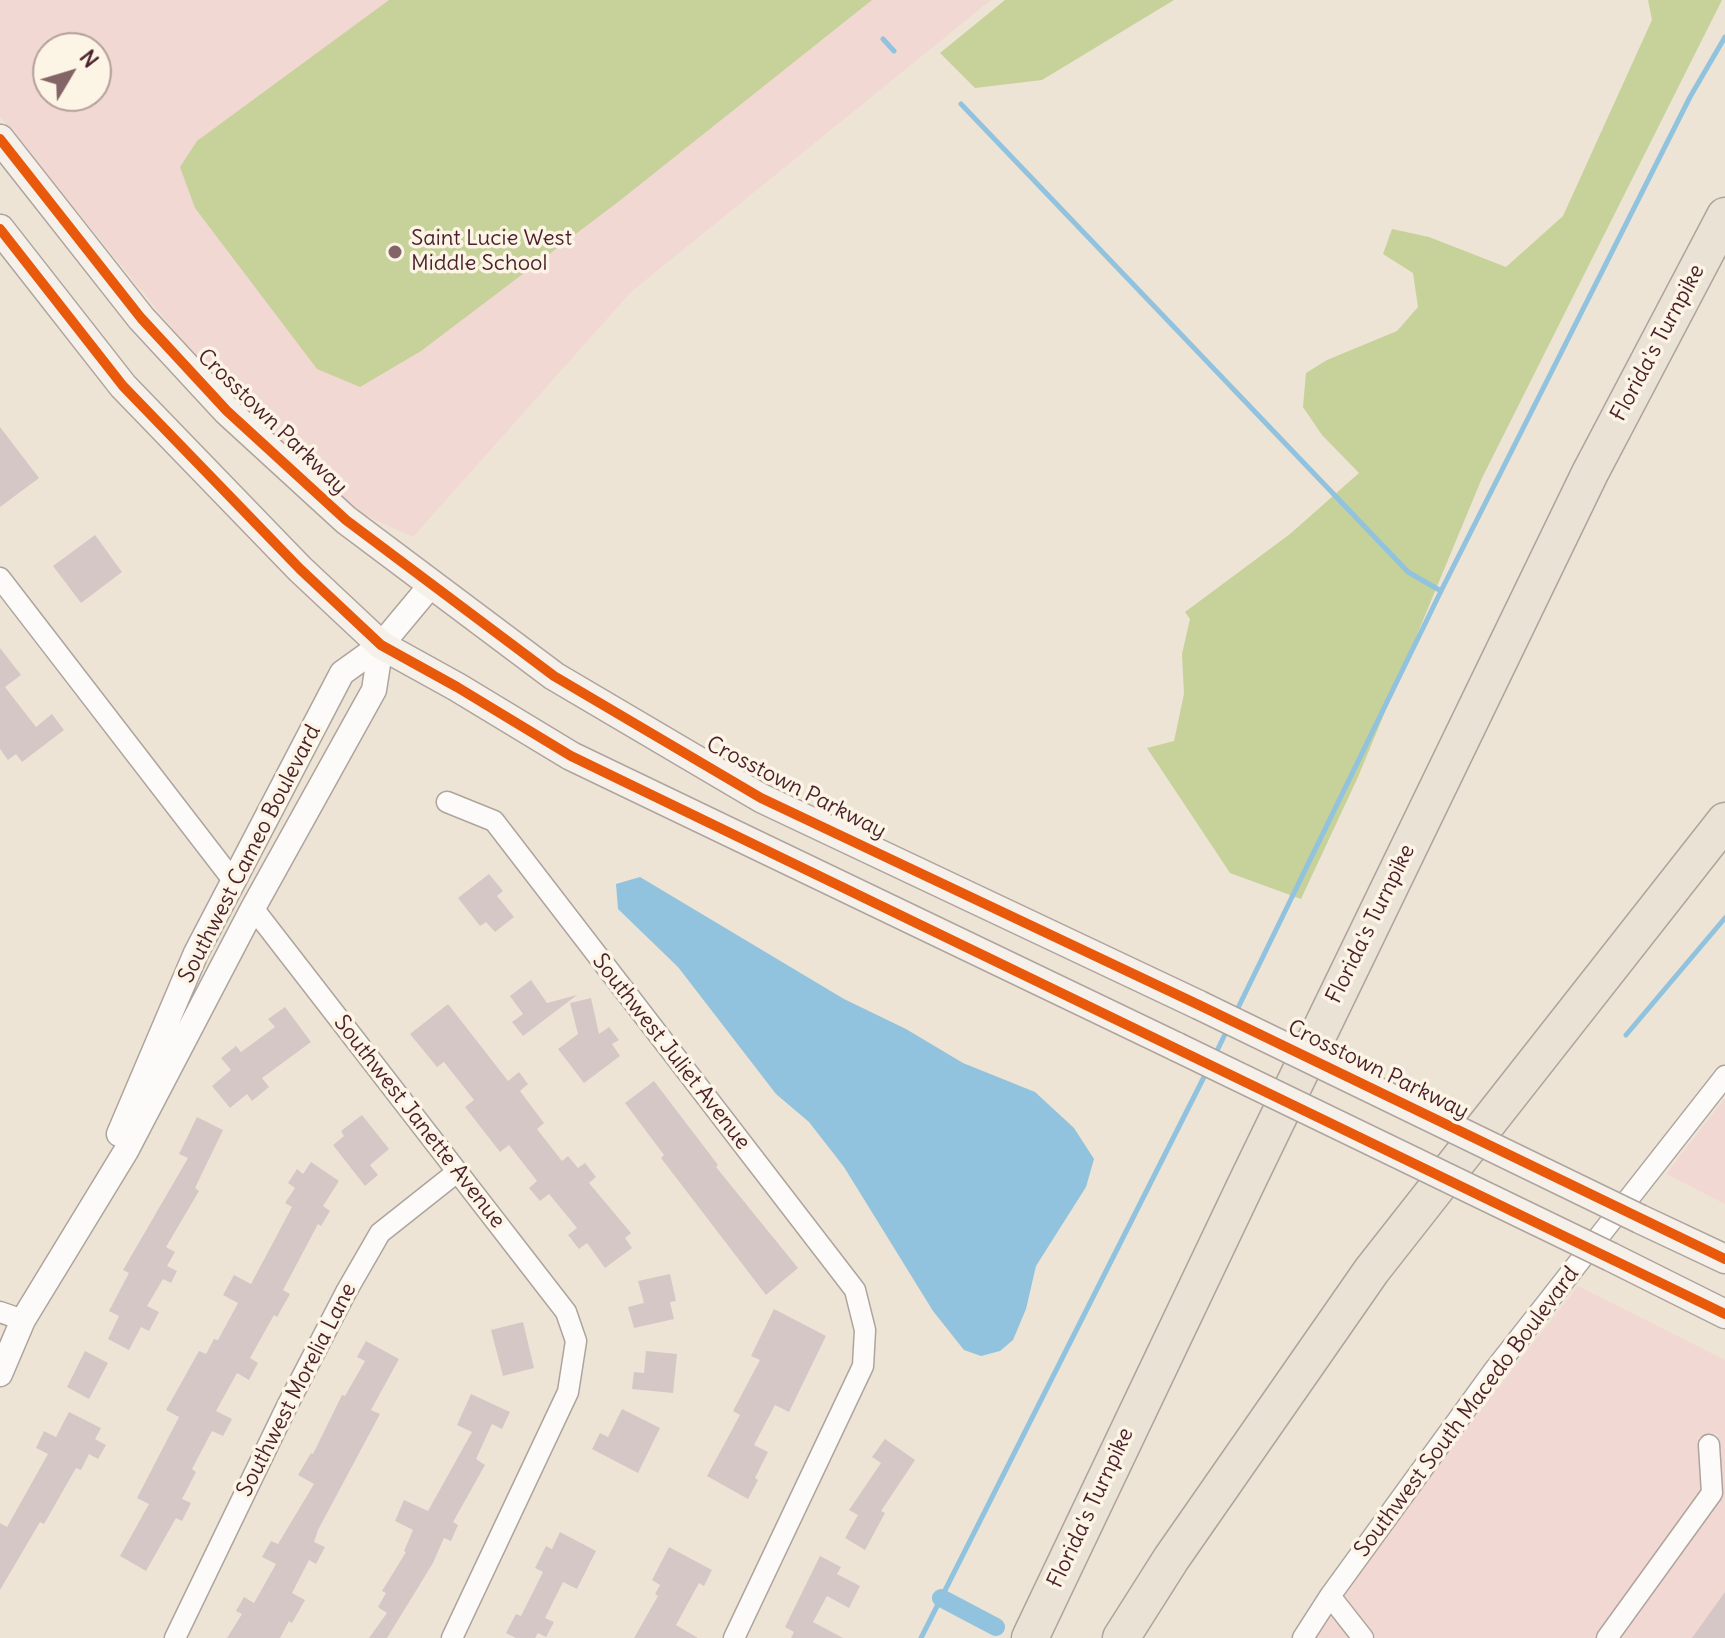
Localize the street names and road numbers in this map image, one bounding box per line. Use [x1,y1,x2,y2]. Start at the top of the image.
street label: Florida's Turnpike [1606,260,1710,426]
street label: Crosstown Parkway [192,344,352,500]
street label: Southwest Cameo Boulevard [173,721,327,987]
street label: Crosstown Parkway [702,731,890,845]
street label: Florida's Turnpike [1321,840,1421,1008]
street label: Southwest Juliet Avenue [586,949,756,1155]
street label: Southwest Janette Avenue [328,1010,510,1234]
street label: Crosstown Parkway [1283,1015,1473,1125]
street label: Southwest South Macedo Boulevard [1349,1262,1585,1562]
street label: Southwest Morelia Lane [232,1279,362,1501]
street label: Florida's Turnpike [1042,1424,1140,1592]

